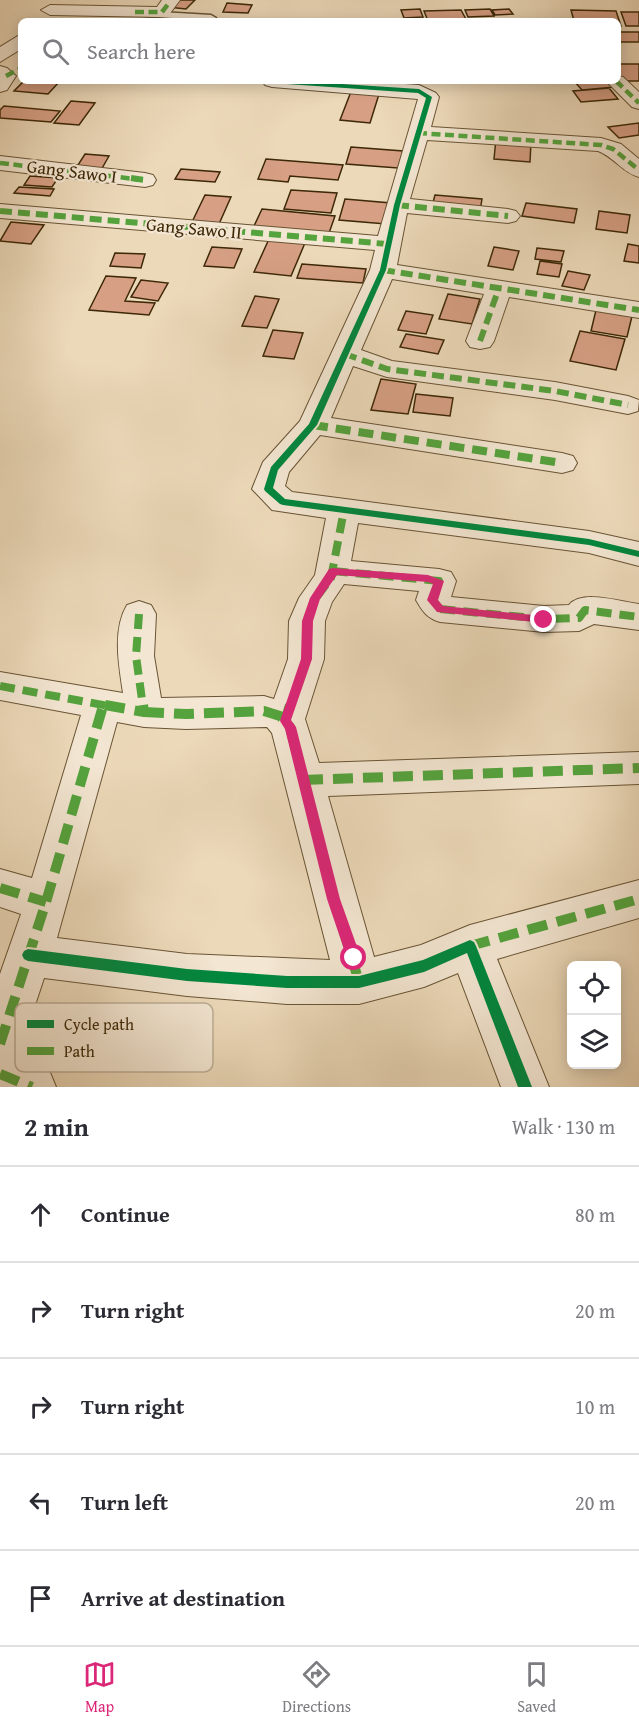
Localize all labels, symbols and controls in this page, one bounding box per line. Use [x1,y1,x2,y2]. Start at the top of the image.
search box [18,18,621,84]
icon: search [39,35,72,68]
text: Search here [87,35,196,67]
street label: Gang Sawo I [26,152,118,190]
street label: Gang Sawo II [145,210,243,246]
route end [530,606,556,632]
route start [340,944,366,970]
map controls [567,961,621,1069]
button: locate [567,961,621,1015]
legend [15,1003,213,1072]
text: Cycle path [64,1012,134,1036]
button: layers [567,1015,621,1069]
text: Path [64,1039,95,1063]
text: 2 min [24,1107,89,1146]
text: Walk · 130 m [512,1112,615,1141]
icon: ahead [24,1198,57,1231]
text: Continue [81,1198,170,1230]
text: 80 m [575,1200,615,1229]
icon: right [24,1294,57,1327]
text: Turn right [81,1294,184,1326]
text: 20 m [575,1296,615,1325]
icon: right [24,1390,57,1423]
text: Turn right [81,1390,184,1422]
text: 10 m [575,1392,615,1421]
icon: left [24,1486,57,1519]
text: Turn left [81,1486,168,1518]
text: 20 m [575,1488,615,1517]
icon: arrive [24,1582,57,1615]
text: Arrive at destination [81,1582,285,1614]
tab: Map [83,1658,116,1718]
tab: Directions [282,1658,351,1718]
tab: Saved [517,1658,556,1718]

